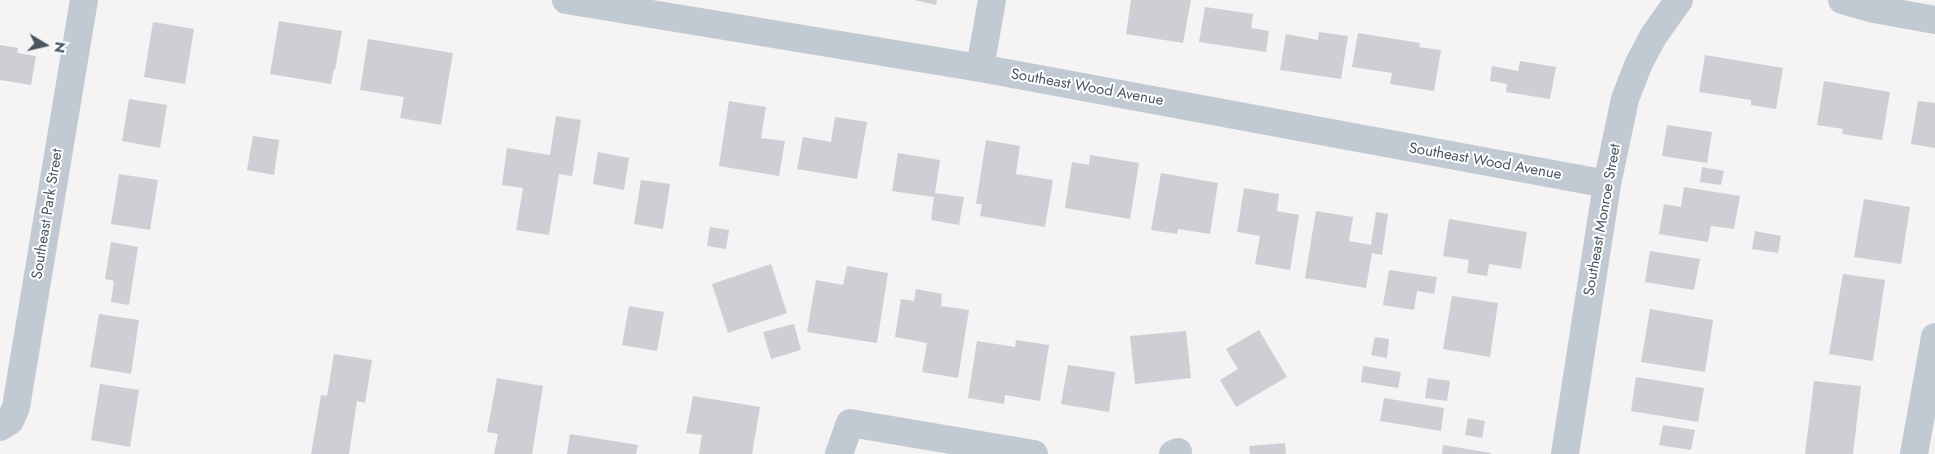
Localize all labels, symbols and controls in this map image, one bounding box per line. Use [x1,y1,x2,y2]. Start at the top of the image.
north arrow [20,20,70,70]
text: N [49,40,71,54]
street label: Southeast Wood Avenue [1009,66,1165,110]
street label: Southeast Wood Avenue [1407,140,1563,184]
street label: Southeast Monroe Street [1581,143,1625,297]
street label: Southeast Park Street [29,147,67,281]

